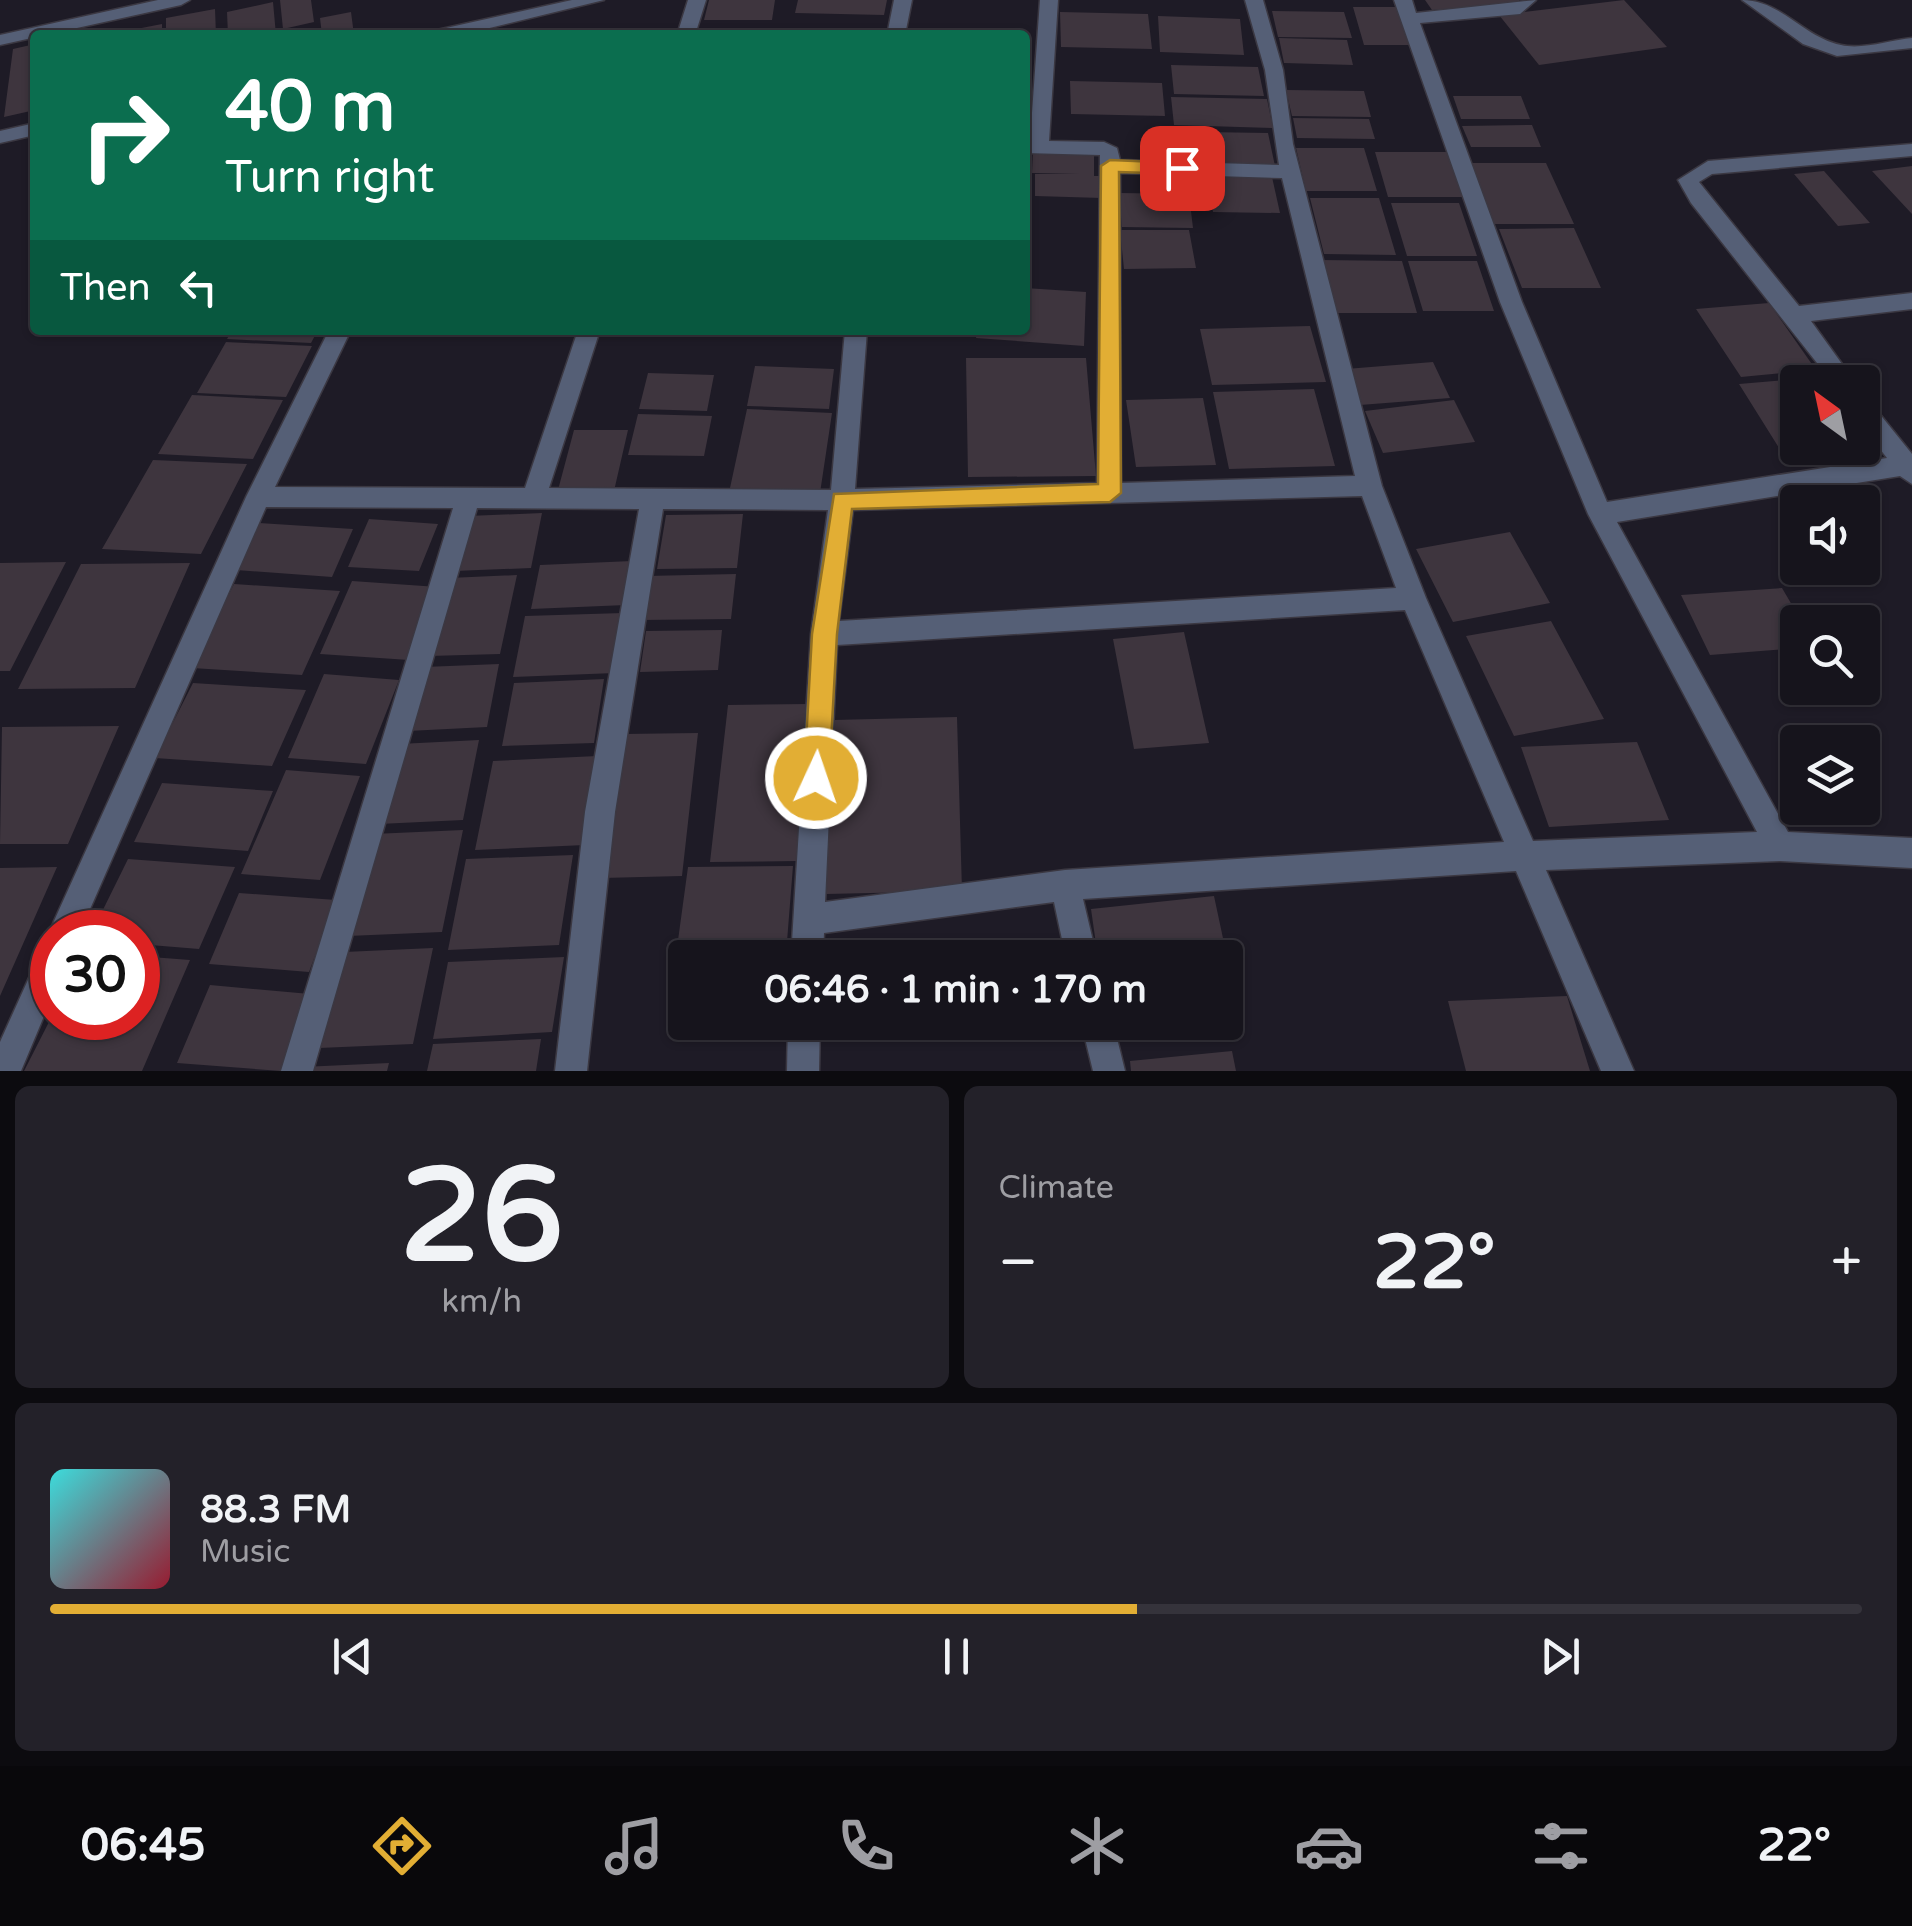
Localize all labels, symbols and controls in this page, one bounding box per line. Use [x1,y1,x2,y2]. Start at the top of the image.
text: 40 m [225,66,395,150]
icon: right [60,70,190,200]
pin [1140,126,1225,211]
icon: arrive [1155,141,1210,196]
text: Turn right [225,151,434,205]
icon: left [171,260,226,315]
text: Then [60,265,151,311]
north arrow [1780,365,1880,465]
map controls [1780,365,1880,825]
button: sound [1780,485,1880,585]
button: search [1780,605,1880,705]
button: layers [1780,725,1880,825]
position arrow [764,726,868,830]
speed limit sign: 30 [30,910,160,1040]
text: 06:46 · 1 min · 170 m [764,967,1147,1013]
text: 26 [400,1140,563,1296]
text: Climate [999,1169,1114,1207]
text: 22° [1373,1218,1496,1308]
text: − [999,1230,1038,1296]
text: + [1831,1230,1862,1296]
text: km/h [442,1283,522,1321]
text: 88.3 FM [200,1487,351,1533]
text: Music [200,1533,290,1571]
icon: previous [325,1629,380,1684]
icon: pause [929,1629,984,1684]
icon: next [1533,1629,1588,1684]
icon: directions [367,1811,437,1881]
icon: music [599,1811,669,1881]
icon: phone [831,1811,901,1881]
icon: climate [1062,1811,1132,1881]
icon: car [1294,1811,1364,1881]
icon: filters [1526,1811,1596,1881]
text: 06:45 [81,1819,206,1873]
text: 22° [1758,1819,1831,1873]

